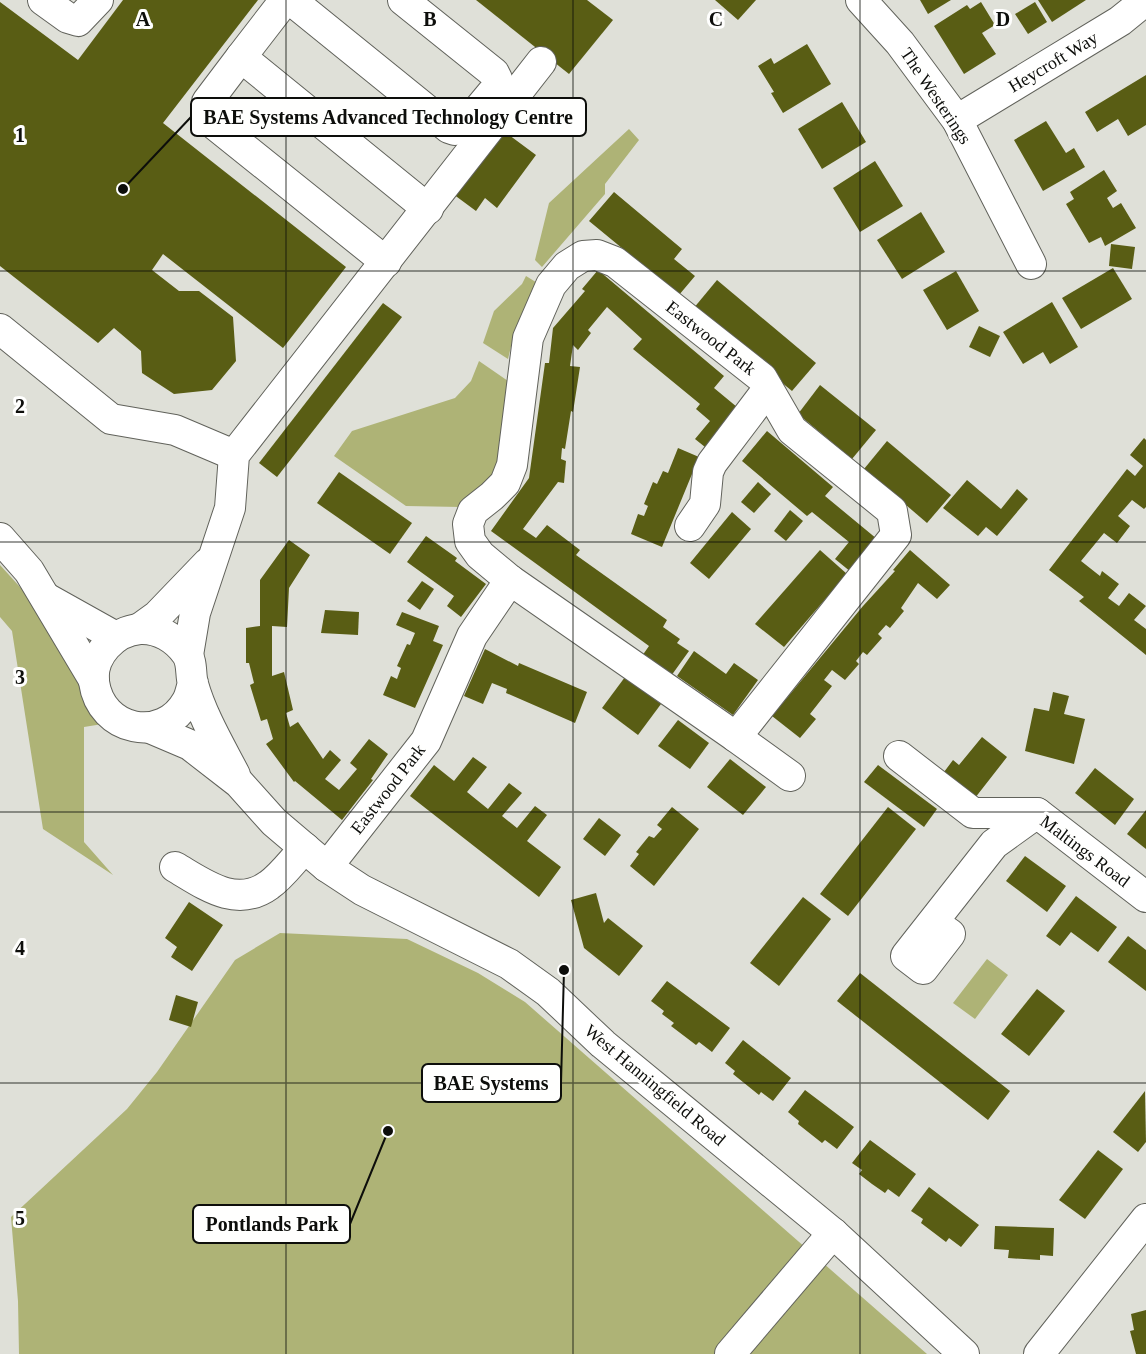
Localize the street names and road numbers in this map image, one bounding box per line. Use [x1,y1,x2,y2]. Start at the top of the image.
street label: Heycroft Way [1005,27,1101,97]
street label: The Westerings [896,44,976,148]
street label: Eastwood Park [662,297,760,379]
street label: Eastwood Park [347,740,429,838]
street label: Maltings Road [1036,811,1134,891]
street label: West Hanningfield Road [581,1020,729,1150]

